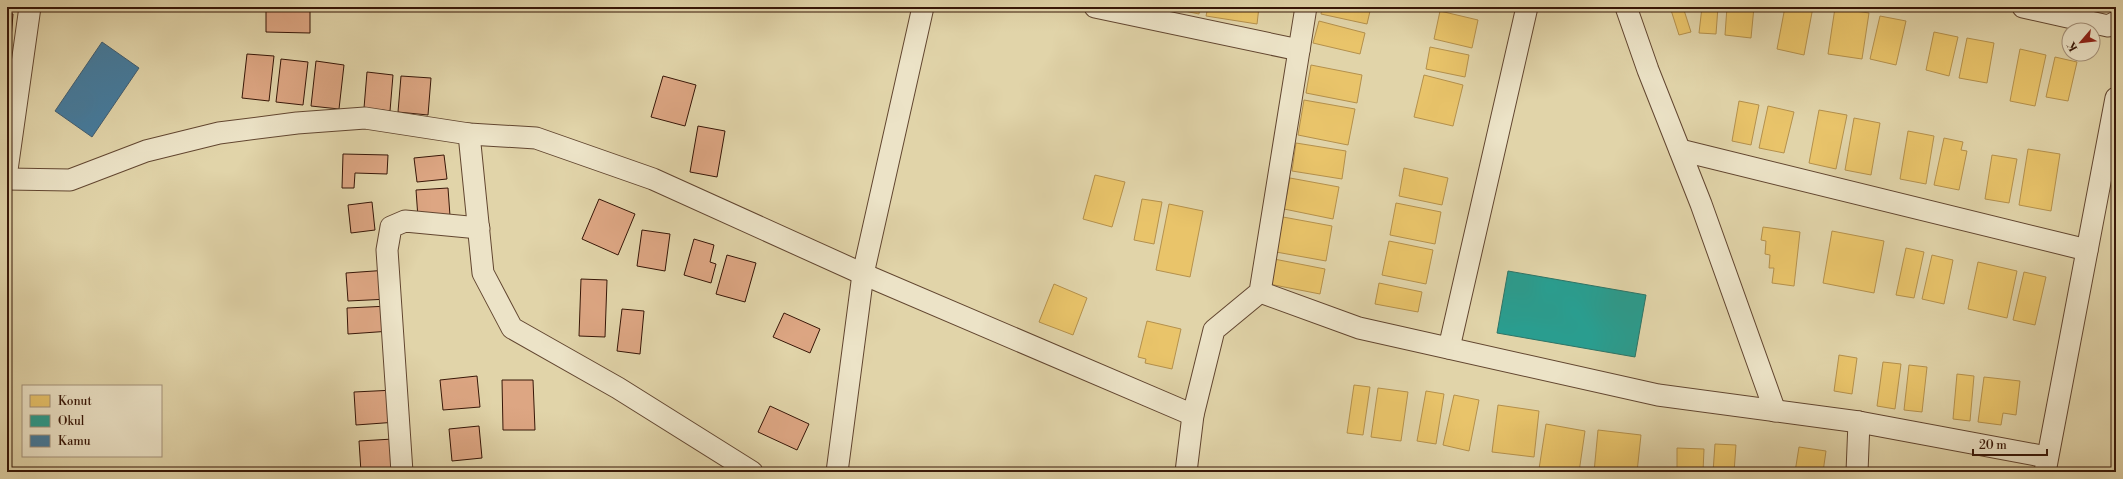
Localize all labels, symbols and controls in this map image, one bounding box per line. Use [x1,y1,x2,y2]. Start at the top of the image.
north arrow [2061,22,2101,62]
text: K [2064,38,2081,53]
legend [22,385,162,457]
text: Konut [58,394,92,409]
text: Okul [58,414,85,429]
scale bar [1973,431,2047,457]
text: Kamu [58,434,91,449]
text: 20 m [1979,438,2007,453]

